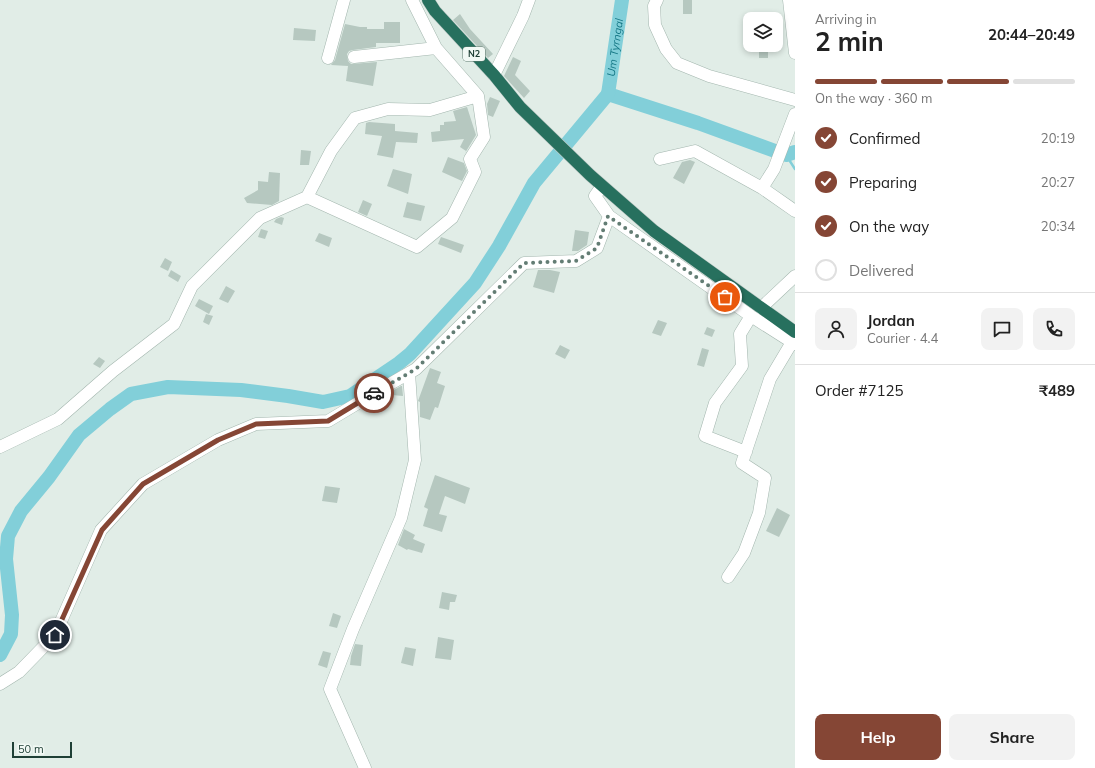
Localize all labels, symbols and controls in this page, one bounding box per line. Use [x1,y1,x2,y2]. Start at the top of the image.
text: Arriving in [815,11,877,27]
map controls [743,12,783,52]
button: layers [743,12,783,52]
water label: Um Tyrngal [604,17,626,78]
text: 2 min [815,25,884,58]
text: 20:44–20:49 [988,25,1075,44]
road number: N2 [463,47,485,61]
text: On the way · 360 m [815,90,932,106]
icon: check [815,127,837,149]
text: Confirmed [849,129,920,148]
text: 20:19 [1041,130,1075,146]
icon: check [815,171,837,193]
text: Preparing [849,173,917,192]
text: 20:27 [1041,174,1075,190]
icon: check [815,215,837,237]
text: On the way [849,217,929,236]
text: 20:34 [1041,218,1075,234]
text: Delivered [849,261,914,280]
pin [708,280,742,314]
icon: bag [714,286,736,308]
button: person [815,308,857,350]
button: chat [981,308,1023,350]
button: phone [1033,308,1075,350]
text: Jordan [867,311,915,330]
text: Courier · 4.4 [867,330,938,346]
courier [354,373,394,413]
text: Order #7125 [815,381,903,400]
text: ₹489 [1039,381,1075,400]
icon: car [363,382,385,404]
pin [38,618,72,652]
icon: home [44,624,66,646]
button: Help [815,714,941,760]
button: Share [949,714,1075,760]
scale bar [12,740,72,759]
text: 50 m [18,742,44,756]

